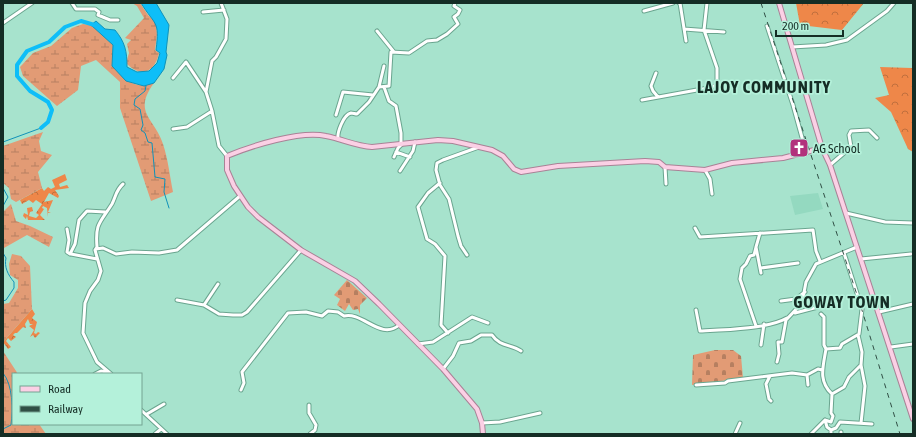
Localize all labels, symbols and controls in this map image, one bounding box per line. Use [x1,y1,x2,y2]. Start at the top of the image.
scale bar [776,12,843,38]
text: 200 m [782,19,809,33]
district label: LAJOY COMMUNITY [697,77,831,97]
church icon: AG School [788,137,810,159]
place label: AG School [813,141,861,156]
district label: GOWAY TOWN [793,292,891,312]
legend [12,373,142,425]
text: Road [48,382,71,396]
text: Railway [48,402,83,416]

